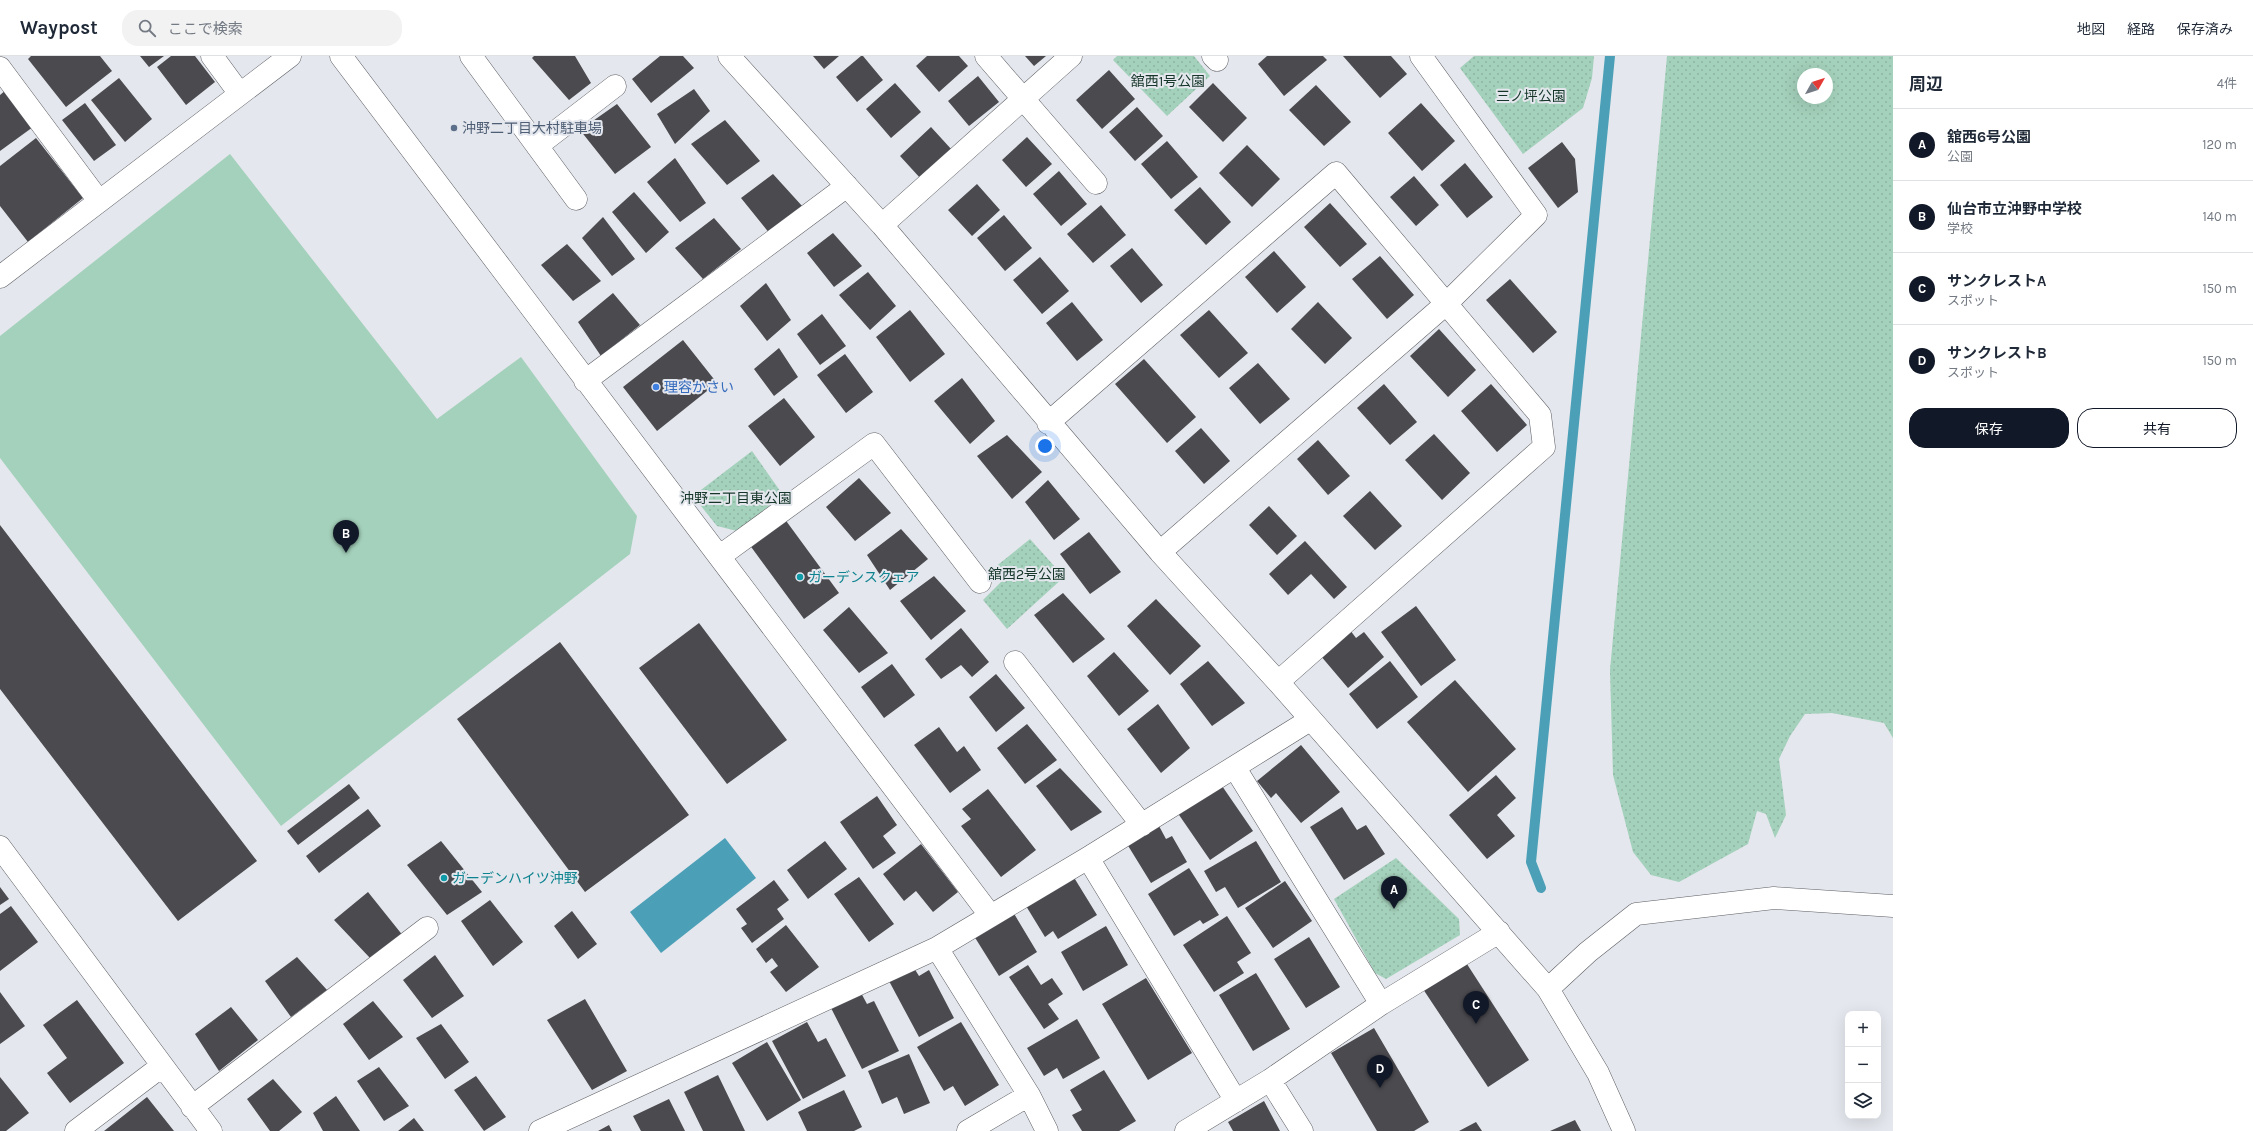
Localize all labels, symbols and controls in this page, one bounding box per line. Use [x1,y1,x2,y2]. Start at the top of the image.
search box [122,10,402,46]
text: Waypost [20,17,98,39]
icon: search [136,17,158,39]
text: ここで検索 [168,20,243,38]
text: 地図 [2077,21,2105,38]
text: 経路 [2127,21,2155,38]
text: 保存済み [2177,21,2233,38]
north arrow [1797,68,1833,104]
park label: 舘西1号公園 [1131,73,1205,90]
text: 周辺 [1909,74,1943,94]
text: 4件 [2217,76,2237,91]
park label: 三ノ坪公園 [1496,88,1566,105]
place label: 沖野二丁目大村駐車場 [462,120,602,137]
marker: 沖野二丁目大村駐車場 [449,123,459,133]
text: 舘西6号公園 [1947,128,2031,146]
text: A [1918,137,1926,152]
text: 120 m [2202,137,2237,152]
text: 公園 [1947,149,1973,164]
text: 仙台市立沖野中学校 [1947,200,2082,218]
text: B [1918,209,1926,224]
text: 140 m [2202,209,2237,224]
text: 学校 [1947,221,1973,236]
text: サンクレストA [1947,272,2046,290]
text: C [1918,281,1926,296]
text: 150 m [2202,281,2237,296]
text: スポット [1947,293,1999,308]
text: サンクレストB [1947,344,2047,362]
text: D [1918,353,1926,368]
text: 150 m [2202,353,2237,368]
text: スポット [1947,365,1999,380]
place label: 理容かさい [664,379,734,396]
marker: 理容かさい [651,382,661,392]
button: 保存 [1909,408,2069,448]
button: 共有 [2077,408,2237,448]
your location [1035,436,1055,456]
park label: 沖野二丁目東公園 [680,490,792,507]
pin: B [333,520,359,553]
park label: 舘西2号公園 [988,566,1066,583]
place label: ガーデンスクェア [808,569,920,586]
marker: ガーデンスクェア [795,572,805,582]
place label: ガーデンハイツ沖野 [452,870,578,887]
marker: ガーデンハイツ沖野 [439,873,449,883]
pin: A [1381,876,1407,909]
pin: C [1463,991,1489,1024]
map controls [1845,1011,1881,1119]
button: + [1845,1011,1881,1047]
button: − [1845,1047,1881,1083]
pin: D [1367,1055,1393,1088]
button: layers [1845,1083,1881,1119]

